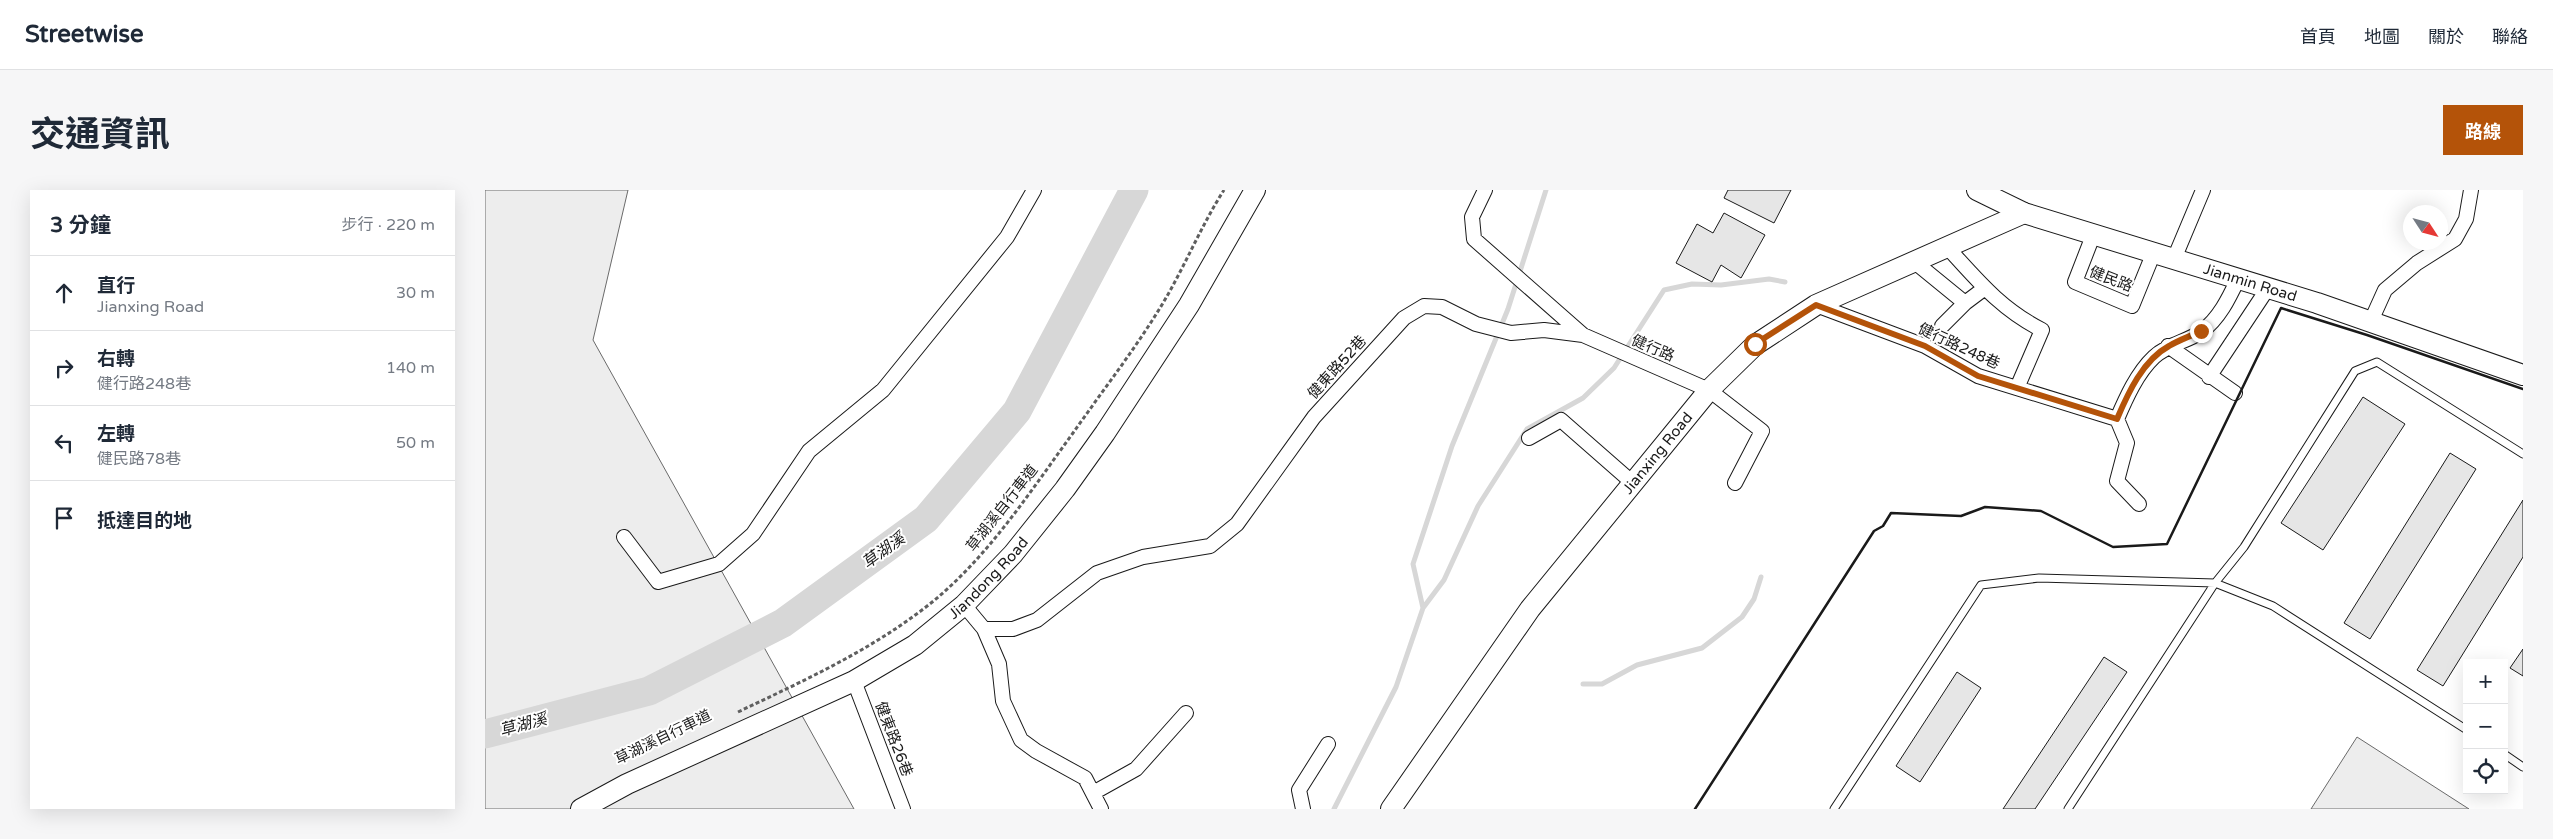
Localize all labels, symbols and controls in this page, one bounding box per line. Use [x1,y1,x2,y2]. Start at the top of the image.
text: Streetwise [25,20,144,49]
text: 首頁 [2300,26,2336,48]
text: 地圖 [2364,26,2400,48]
text: 關於 [2428,26,2464,48]
text: 聯絡 [2492,26,2528,48]
button: 路線 [2443,105,2523,155]
text: 交通資訊 [30,114,170,156]
north arrow [2403,205,2448,250]
text: 3 分鐘 [50,213,111,238]
text: 步行 · 220 m [342,215,435,235]
street label: Jianmin Road [2201,260,2299,305]
street label: 健民路 [2087,263,2135,295]
text: 直行 [97,275,135,297]
icon: ahead [50,279,78,307]
text: 30 m [396,283,435,303]
text: Jianxing Road [97,297,204,317]
street label: 健行路248巷 [1915,319,2003,373]
route end [2190,320,2213,343]
street label: 健行路 [1629,331,1677,365]
street label: 健東路52巷 [1304,332,1370,402]
route start [1744,333,1767,356]
text: 右轉 [97,348,135,370]
icon: right [50,354,78,382]
text: 140 m [386,358,435,378]
text: 健行路248巷 [97,374,191,394]
street label: Jianxing Road [1619,408,1696,498]
text: 左轉 [97,423,135,445]
icon: left [50,429,78,457]
text: 50 m [396,433,435,453]
text: 健民路78巷 [97,449,181,469]
street label: 草湖溪自行車道 [963,461,1041,555]
icon: arrive [50,504,78,532]
text: 抵達目的地 [97,510,192,532]
water label: 草湖溪 [858,527,910,573]
street label: Jiandong Road [945,533,1032,623]
map controls [2463,659,2508,794]
button: + [2463,659,2508,704]
street label: 健東路26巷 [871,699,917,779]
button: − [2463,704,2508,749]
street label: 草湖溪自行車道 [612,706,714,768]
water label: 草湖溪 [497,709,551,741]
button: locate [2463,749,2508,794]

